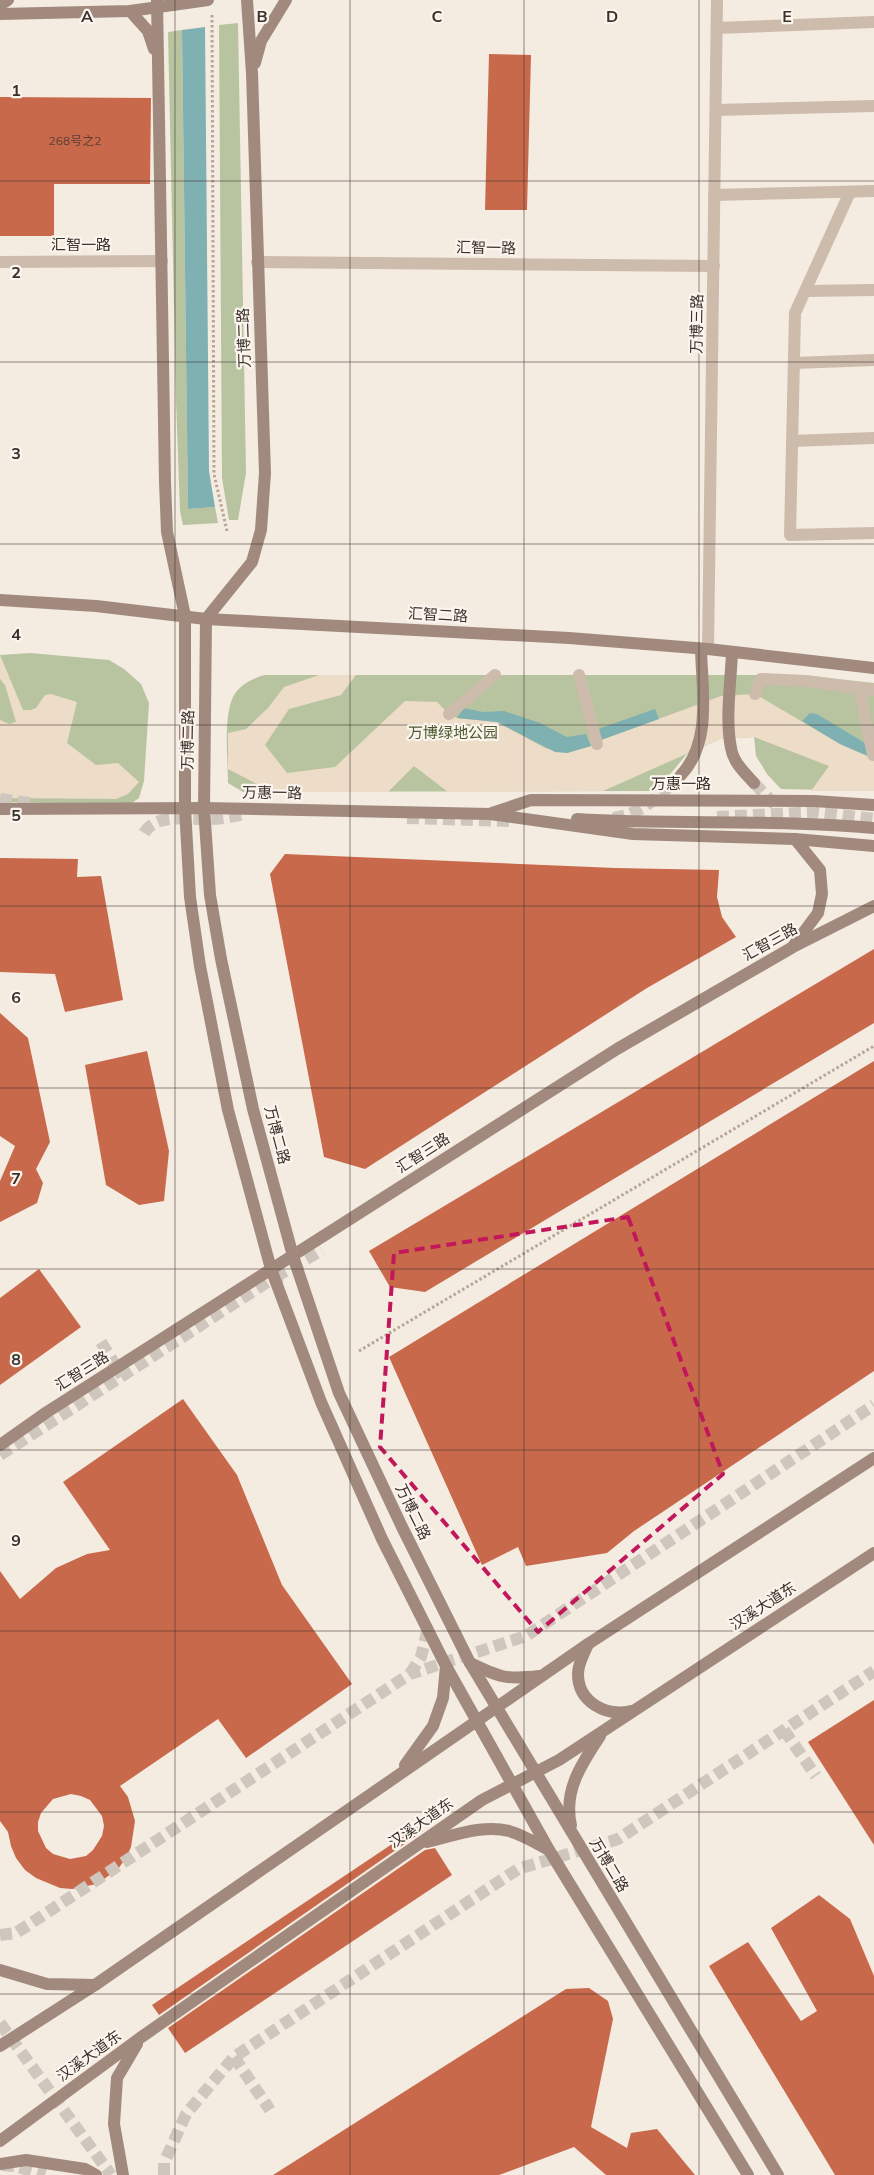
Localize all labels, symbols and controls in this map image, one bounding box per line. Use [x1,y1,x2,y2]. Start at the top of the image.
text: A [81,6,93,26]
text: B [256,6,268,26]
text: C [432,6,443,26]
text: D [606,6,618,26]
text: E [782,6,792,26]
text: 1 [11,80,21,100]
house number: 268号之2 [49,133,101,148]
street label: 汇智一路 [51,235,111,254]
street label: 汇智一路 [456,237,516,258]
text: 2 [11,262,21,282]
street label: 万博三路 [686,294,707,354]
street label: 万博二路 [233,308,254,368]
text: 3 [11,443,21,463]
street label: 汇智二路 [408,603,468,626]
text: 4 [11,624,21,644]
street label: 万博二路 [177,710,198,770]
park label: 万博绿地公园 [408,723,498,742]
street label: 万惠一路 [651,774,711,793]
street label: 万惠一路 [242,782,302,803]
text: 5 [11,805,21,825]
street label: 汇智三路 [739,919,801,964]
text: 6 [11,987,21,1007]
street label: 万博二路 [261,1103,294,1166]
street label: 汇智三路 [392,1128,453,1177]
text: 7 [11,1168,21,1188]
street label: 汇智三路 [51,1347,112,1395]
text: 8 [11,1349,21,1369]
street label: 万博二路 [392,1481,435,1543]
text: 9 [11,1530,21,1550]
street label: 汉溪大道东 [726,1577,799,1634]
street label: 汉溪大道东 [385,1793,457,1852]
street label: 万博二路 [586,1834,633,1895]
street label: 汉溪大道东 [53,2026,125,2085]

